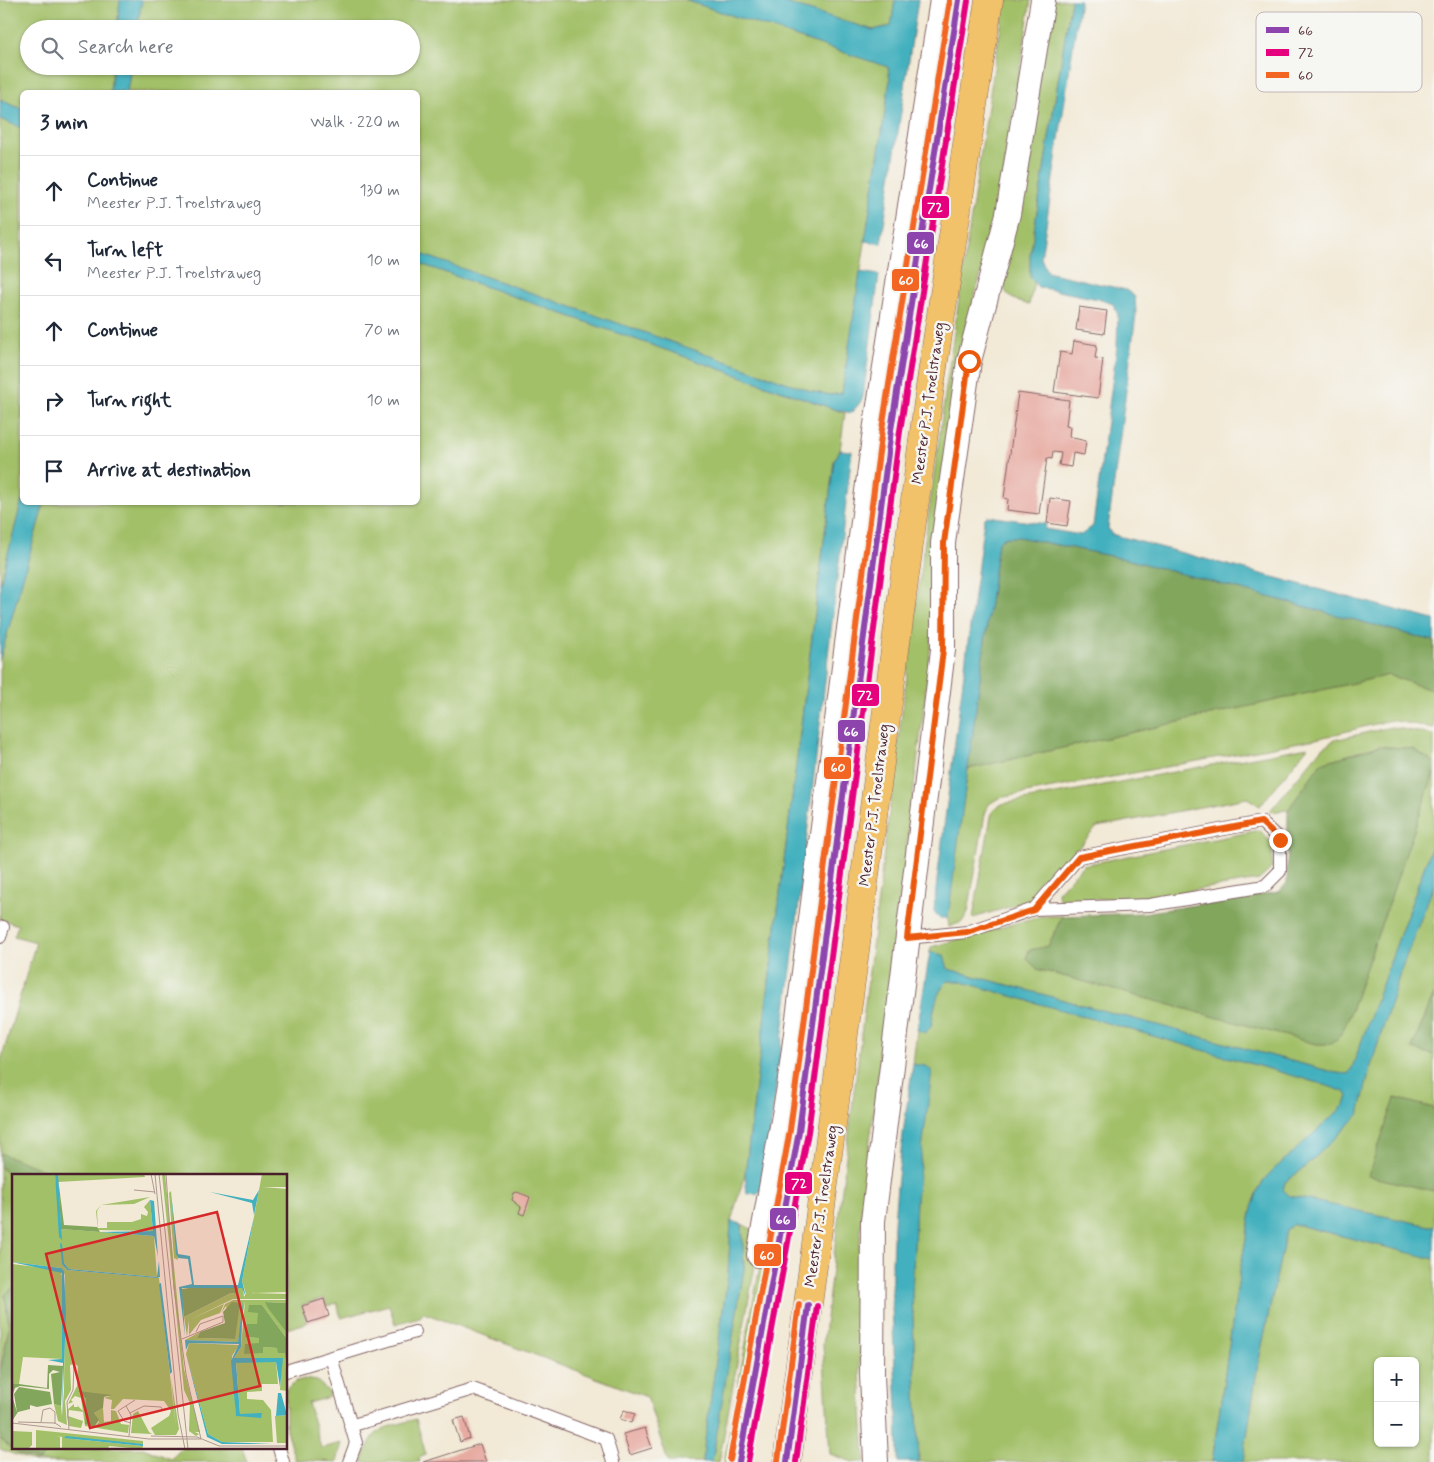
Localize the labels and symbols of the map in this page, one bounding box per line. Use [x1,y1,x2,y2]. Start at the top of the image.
legend [1256,12,1422,92]
text: 66 [1298,22,1313,40]
text: 72 [1298,44,1314,62]
text: 60 [1298,67,1313,85]
line badge: 72 [921,195,950,219]
text: 72 [927,199,943,217]
line badge: 66 [906,231,935,255]
text: 66 [914,235,929,253]
line badge: 60 [891,268,920,292]
text: 60 [898,272,914,290]
street label: Meester P.J. Troelstraweg [908,321,951,486]
route start [958,350,981,373]
line badge: 72 [851,683,880,707]
text: 72 [857,687,873,705]
line badge: 66 [837,719,866,743]
text: 66 [844,723,859,741]
street label: Meester P.J. Troelstraweg [855,723,896,888]
line badge: 60 [823,756,852,780]
text: 60 [830,759,846,777]
route end [1269,829,1292,852]
street label: Meester P.J. Troelstraweg [801,1124,844,1289]
line badge: 72 [784,1171,813,1195]
inset map [12,1174,288,1450]
text: 72 [791,1175,807,1193]
line badge: 66 [769,1207,797,1231]
text: 66 [776,1211,791,1229]
line badge: 60 [753,1243,782,1267]
text: 60 [759,1247,775,1265]

